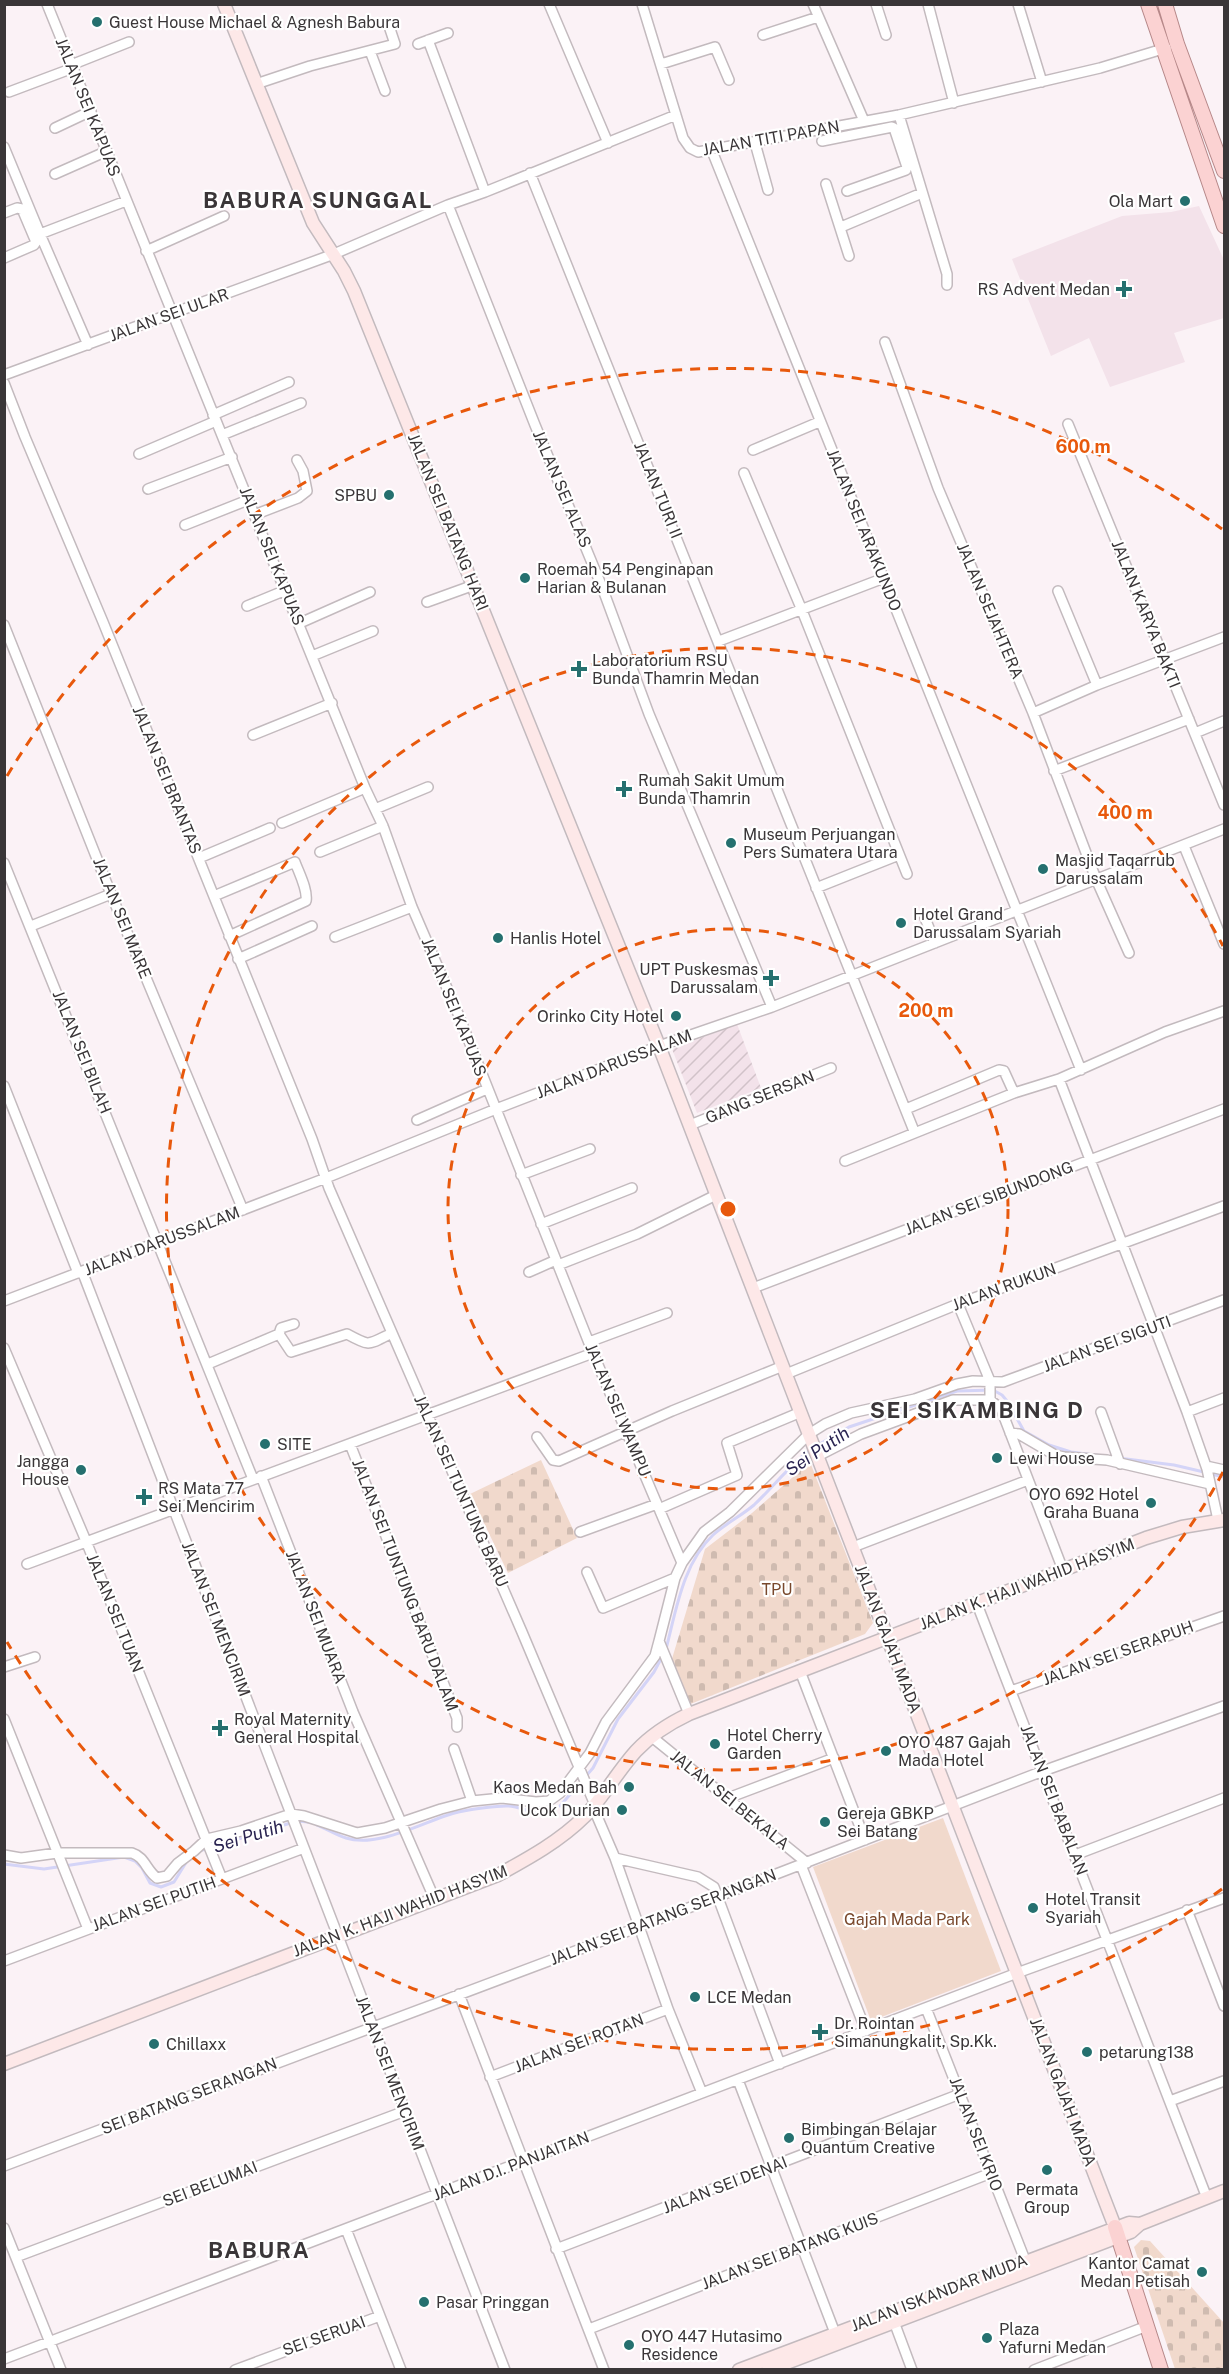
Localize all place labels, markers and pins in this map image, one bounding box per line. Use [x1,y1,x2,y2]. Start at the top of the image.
place label: Guest House Michael & Agnesh Babura [109,13,400,32]
marker: Guest House Michael & Agnesh Babura [90,15,104,29]
place label: Ola Mart [1109,192,1173,211]
marker: Ola Mart [1178,194,1192,208]
place label: RS Advent Medan [977,280,1110,299]
marker: RS Advent Medan [1115,280,1133,298]
place label: SPBU [334,486,377,505]
marker: SPBU [382,488,396,502]
place label: Roemah 54 Penginapan Harian & Bulanan [537,560,714,597]
marker: Roemah 54 Penginapan Harian & Bulanan [518,571,532,585]
place label: Laboratorium RSU Bunda Thamrin Medan [592,651,759,688]
marker: Laboratorium RSU Bunda Thamrin Medan [570,660,588,678]
place label: Rumah Sakit Umum Bunda Thamrin [638,771,785,808]
marker: Rumah Sakit Umum Bunda Thamrin [615,780,633,798]
place label: Museum Perjuangan Pers Sumatera Utara [743,825,898,862]
marker: Museum Perjuangan Pers Sumatera Utara [724,836,738,850]
place label: Masjid Taqarrub Darussalam [1055,851,1175,888]
marker: Masjid Taqarrub Darussalam [1036,862,1050,876]
place label: Hotel Grand Darussalam Syariah [913,905,1061,942]
marker: Hotel Grand Darussalam Syariah [894,916,908,930]
place label: Hanlis Hotel [510,929,602,948]
marker: Hanlis Hotel [491,931,505,945]
place label: UPT Puskesmas Darussalam [639,960,758,997]
marker: UPT Puskesmas Darussalam [762,969,780,987]
place label: Orinko City Hotel [537,1007,664,1026]
marker: Orinko City Hotel [669,1009,683,1023]
centre of rings [718,1199,738,1219]
place label: SITE [277,1435,312,1454]
marker: SITE [258,1437,272,1451]
place label: Lewi House [1009,1449,1095,1468]
marker: Lewi House [990,1451,1004,1465]
place label: Jangga House [16,1452,69,1489]
marker: Jangga House [74,1463,88,1477]
place label: RS Mata 77 Sei Mencirim [158,1479,255,1516]
place label: OYO 692 Hotel Graha Buana [1029,1485,1139,1522]
marker: RS Mata 77 Sei Mencirim [135,1488,153,1506]
marker: OYO 692 Hotel Graha Buana [1144,1496,1158,1510]
place label: Royal Maternity General Hospital [234,1710,359,1747]
marker: Royal Maternity General Hospital [211,1719,229,1737]
place label: Hotel Cherry Garden [727,1726,823,1763]
place label: OYO 487 Gajah Mada Hotel [898,1733,1011,1770]
marker: Hotel Cherry Garden [708,1737,722,1751]
marker: OYO 487 Gajah Mada Hotel [879,1744,893,1758]
place label: Kaos Medan Bah [493,1778,617,1797]
marker: Kaos Medan Bah [622,1780,636,1794]
place label: Ucok Durian [519,1801,610,1820]
marker: Ucok Durian [615,1803,629,1817]
place label: Gereja GBKP Sei Batang [837,1804,934,1841]
marker: Gereja GBKP Sei Batang [818,1815,832,1829]
place label: Hotel Transit Syariah [1045,1890,1141,1927]
marker: Hotel Transit Syariah [1026,1901,1040,1915]
place label: LCE Medan [707,1988,792,2007]
marker: LCE Medan [688,1990,702,2004]
place label: Dr. Rointan Simanungkalit, Sp.Kk. [834,2014,997,2051]
marker: Dr. Rointan Simanungkalit, Sp.Kk. [811,2023,829,2041]
place label: Chillaxx [166,2035,226,2054]
marker: Chillaxx [147,2037,161,2051]
place label: petarung138 [1099,2043,1194,2062]
marker: petarung138 [1080,2045,1094,2059]
place label: Bimbingan Belajar Quantum Creative [801,2120,937,2157]
marker: Bimbingan Belajar Quantum Creative [782,2131,796,2145]
marker: Permata Group [1040,2163,1054,2177]
place label: Permata Group [1016,2180,1078,2217]
place label: Kantor Camat Medan Petisah [1080,2254,1190,2291]
marker: Kantor Camat Medan Petisah [1195,2265,1209,2279]
place label: Pasar Pringgan [436,2293,549,2312]
marker: Pasar Pringgan [417,2295,431,2309]
place label: Plaza Yafurni Medan [999,2320,1106,2357]
place label: OYO 447 Hutasimo Residence [641,2327,782,2364]
marker: Plaza Yafurni Medan [980,2331,994,2345]
marker: OYO 447 Hutasimo Residence [622,2338,636,2352]

